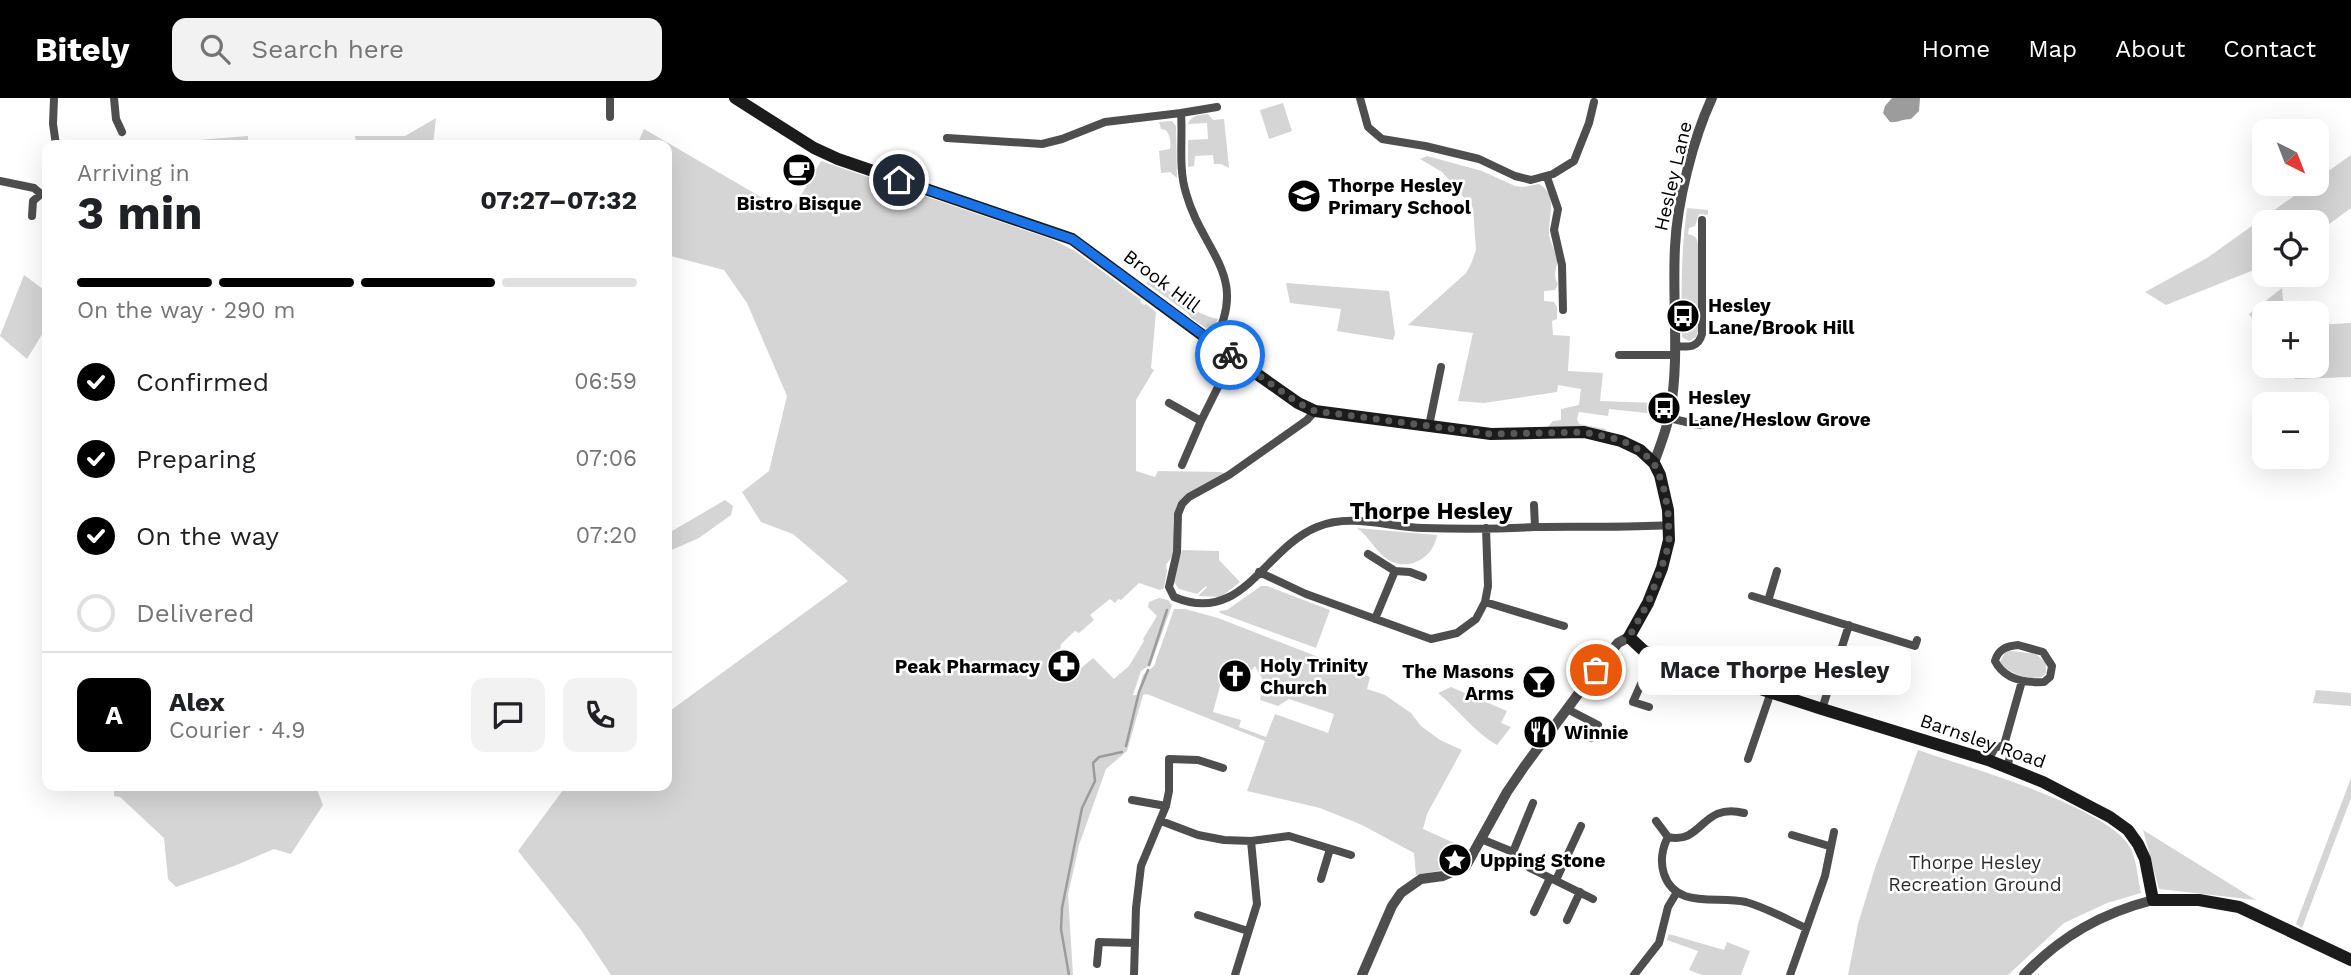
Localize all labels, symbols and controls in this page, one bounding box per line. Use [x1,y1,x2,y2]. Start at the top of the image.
search box [172,18,662,81]
text: Bitely [35,30,130,69]
icon: search [196,30,234,68]
text: Search here [252,34,404,64]
text: Home [1922,35,1990,63]
text: Map [2028,35,2077,63]
text: About [2115,35,2185,63]
text: Contact [2223,35,2316,63]
street label: Hesley Lane [1649,119,1697,233]
north arrow [2252,119,2329,196]
map controls [2252,119,2329,469]
pin [869,150,929,210]
cafe icon: Bistro Bisque [780,151,818,189]
text: Arriving in [77,160,190,187]
icon: home [880,161,918,199]
place label: Thorpe Hesley Primary School [1328,174,1472,219]
school or university icon: Thorpe Hesley Primary School [1285,177,1323,215]
text: 07:27–07:32 [480,185,637,215]
text: 3 min [77,186,203,240]
place label: Bistro Bisque [736,192,862,215]
button: locate [2252,210,2329,287]
street label: Brook Hill [1119,245,1205,317]
place label: Hesley Lane/Brook Hill [1708,294,1855,339]
text: On the way · 290 m [77,297,295,324]
bus stop icon: Hesley Lane/Brook Hill [1664,297,1702,335]
button: + [2252,301,2329,378]
courier [1195,320,1265,390]
icon: bike [1211,336,1249,374]
icon: check [77,363,115,401]
text: Confirmed [136,367,269,397]
text: 06:59 [574,368,637,395]
place label: Hesley Lane/Heslow Grove [1688,386,1871,431]
bus stop icon: Hesley Lane/Heslow Grove [1645,389,1683,427]
button: − [2252,392,2329,469]
icon: check [77,440,115,478]
text: Preparing [136,444,256,474]
text: 07:06 [575,445,637,472]
district label: Thorpe Hesley [1349,498,1513,525]
icon: check [77,517,115,555]
text: On the way [136,521,279,551]
text: 07:20 [576,522,637,549]
text: Delivered [136,598,255,628]
pin [1566,640,1626,700]
callout: Mace Thorpe Hesley [1638,646,1911,694]
pharmacy icon: Peak Pharmacy [1045,647,1083,685]
icon: bag [1577,651,1615,689]
place label: Holy Trinity Church [1260,654,1368,699]
place label: Peak Pharmacy [895,655,1040,678]
church icon: Holy Trinity Church [1216,657,1254,695]
text: Mace Thorpe Hesley [1660,657,1889,684]
place label: The Masons Arms [1402,660,1514,705]
bar icon: The Masons Arms [1520,663,1558,701]
button: chat [471,678,545,752]
button: phone [563,678,637,752]
text: Alex [169,687,225,717]
text: A [105,700,123,730]
street label: Barnsley Road [1917,709,2049,773]
restaurant icon: Winnie [1521,713,1559,751]
text: Courier · 4.9 [169,717,305,744]
place label: Winnie [1564,721,1629,744]
place icon: Upping Stone [1436,841,1474,879]
place label: Upping Stone [1480,849,1605,872]
park label: Thorpe Hesley Recreation Ground [1888,851,2062,896]

